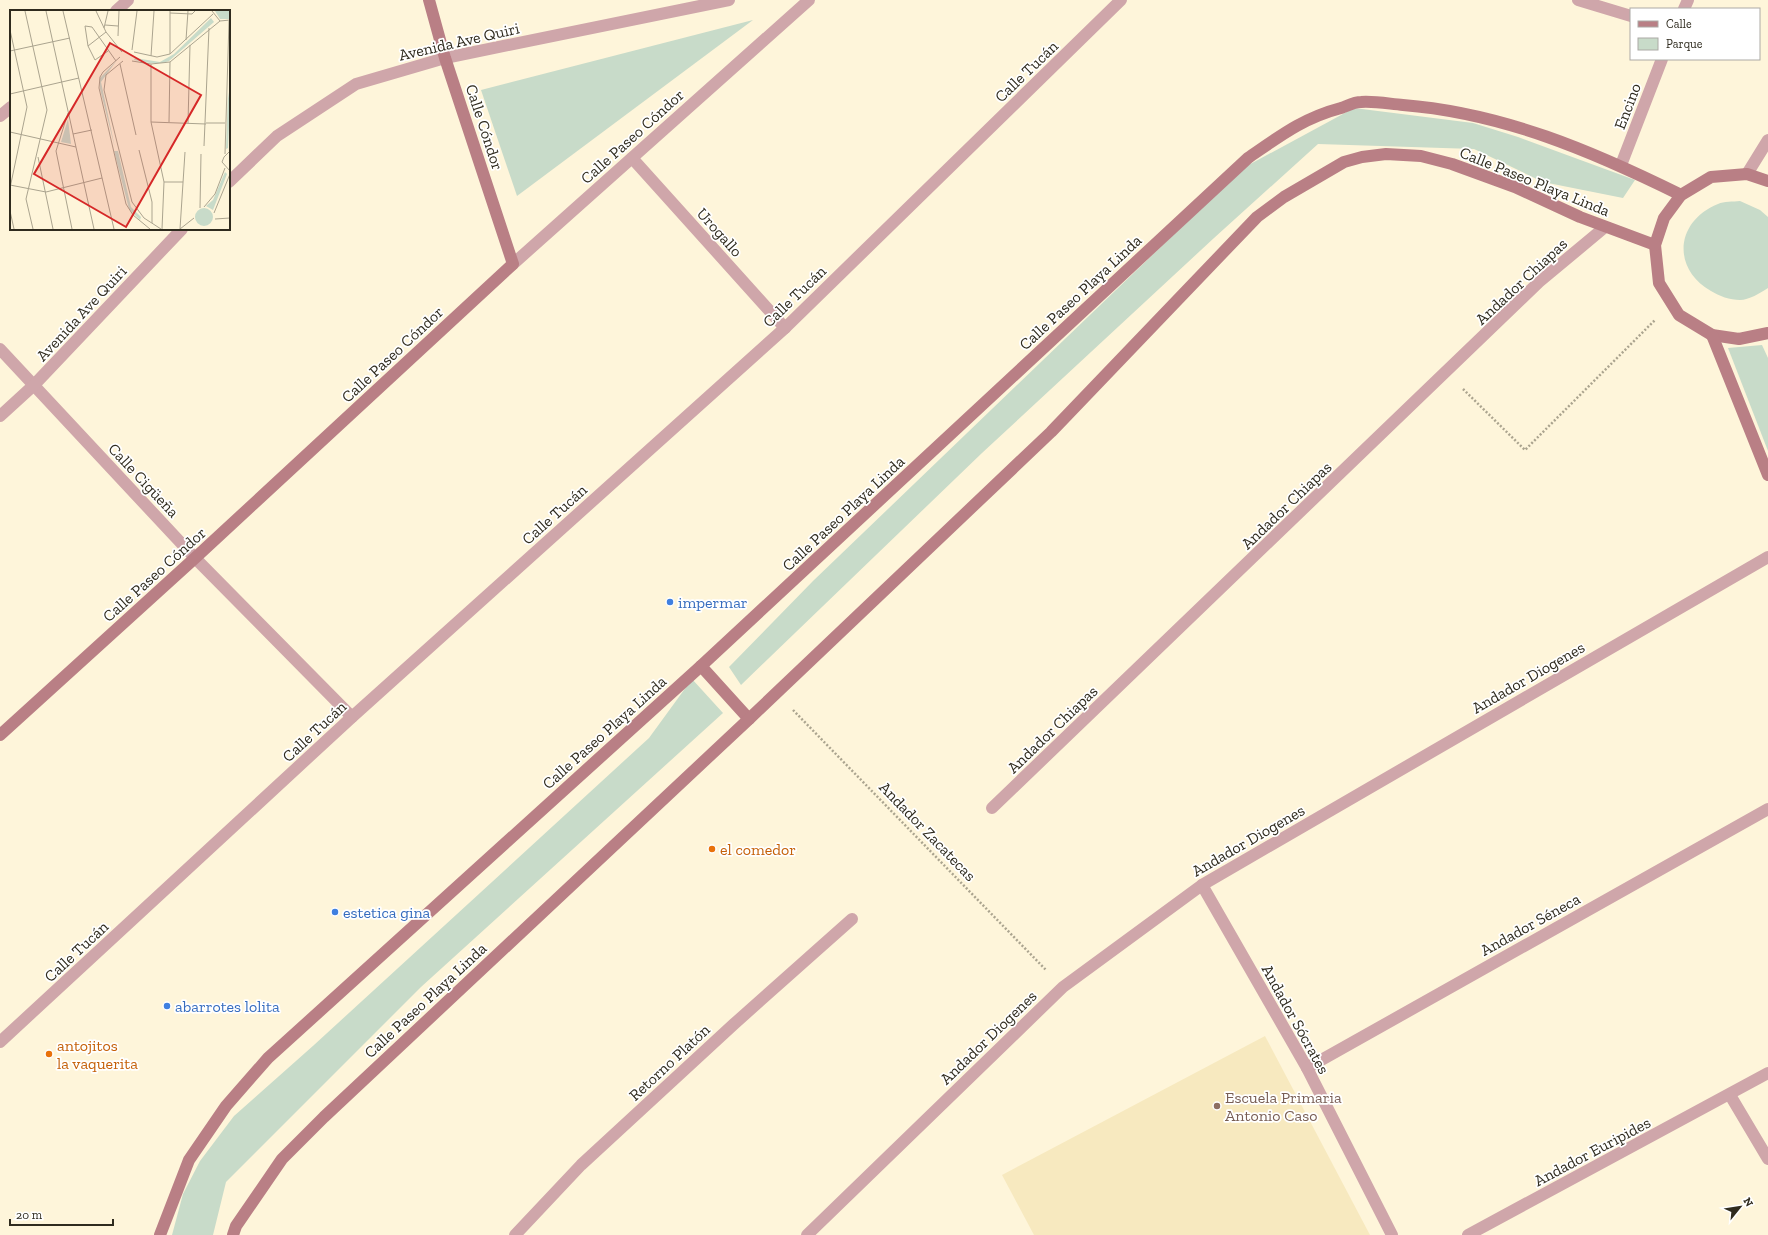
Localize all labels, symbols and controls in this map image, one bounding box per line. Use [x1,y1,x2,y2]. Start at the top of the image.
legend [1630,8,1760,60]
inset map [10,10,230,230]
text: Calle [1666,17,1692,31]
street label: Avenida Ave Quiri [397,18,522,65]
street label: Calle Tucán [991,36,1063,106]
text: Parque [1666,37,1703,51]
street label: Encino [1610,80,1645,132]
street label: Calle Cóndor [462,82,507,173]
street label: Calle Paseo Cóndor [577,85,688,188]
street label: Calle Paseo Playa Linda [1457,143,1613,220]
street label: Urogallo [693,204,747,261]
street label: Calle Paseo Playa Linda [1015,231,1146,354]
street label: Andador Chiapas [1472,234,1571,329]
street label: Avenida Ave Quiri [32,261,131,365]
street label: Calle Tucán [759,261,831,331]
street label: Calle Paseo Cóndor [337,302,447,406]
street label: Calle Cigüeña [104,439,183,522]
street label: Calle Paseo Playa Linda [778,452,909,575]
street label: Andador Chiapas [1237,457,1335,553]
street label: Calle Tucán [518,480,591,548]
street label: Calle Paseo Cóndor [99,523,210,626]
place label: impermar [678,593,748,612]
marker: impermar [665,597,675,607]
street label: Andador Diogenes [1468,637,1588,717]
street label: Calle Paseo Playa Linda [538,672,670,793]
street label: Andador Chiapas [1003,681,1101,777]
street label: Calle Tucán [278,696,351,766]
street label: Andador Zacatecas [875,778,980,885]
street label: Andador Diogenes [1188,800,1308,880]
place label: el comedor [720,840,796,859]
marker: el comedor [707,844,717,854]
street label: Andador Séneca [1477,889,1584,960]
place label: estetica gina [343,903,431,922]
marker: estetica gina [330,907,340,917]
street label: Calle Tucán [40,916,113,986]
street label: Calle Paseo Playa Linda [360,939,491,1062]
street label: Andador Sócrates [1258,961,1333,1077]
street label: Andador Diogenes [936,986,1041,1088]
place label: abarrotes lolita [175,997,280,1016]
marker: abarrotes lolita [162,1001,172,1011]
street label: Retorno Platón [625,1020,714,1105]
place label: antojitos la vaquerita [57,1036,138,1073]
marker: antojitos la vaquerita [44,1049,54,1059]
place label: Escuela Primaria Antonio Caso [1225,1088,1342,1125]
marker: Escuela Primaria Antonio Caso [1212,1101,1222,1111]
street label: Andador Euripides [1531,1113,1654,1190]
north arrow [1720,1187,1760,1227]
text: N [1741,1195,1756,1210]
scale bar [10,1201,113,1227]
text: 20 m [16,1208,43,1222]

